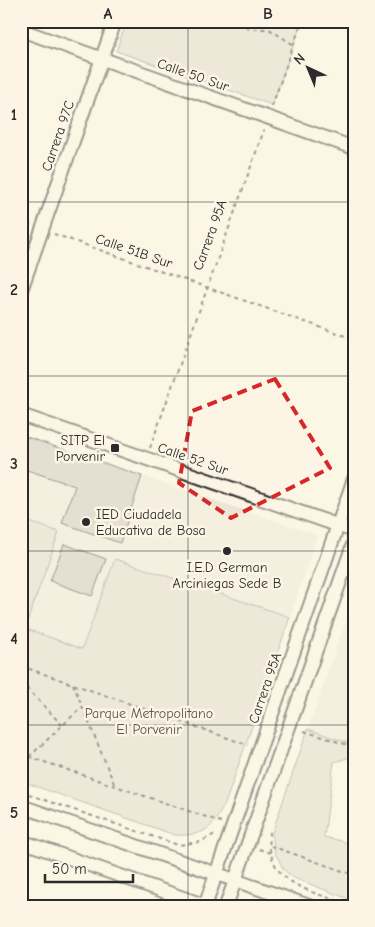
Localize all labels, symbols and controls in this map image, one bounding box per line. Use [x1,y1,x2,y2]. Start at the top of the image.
text: A [104,5,113,23]
text: B [263,5,273,23]
north arrow [282,42,332,92]
text: N [290,50,309,68]
street label: Calle 50 Sur [155,55,232,95]
street label: Carrera 97C [38,98,78,174]
text: 1 [11,106,17,124]
street label: Carrera 95A [189,197,231,273]
street label: Calle 51B Sur [93,230,175,272]
text: 2 [10,281,18,299]
place label: SITP El Porvenir [56,432,105,465]
street label: Calle 52 Sur [155,439,231,479]
marker: SITP El Porvenir [109,442,121,454]
text: 3 [10,455,18,473]
place label: IED Ciudadela Educativa de Bosa [96,506,206,539]
marker: IED Ciudadela Educativa de Bosa [80,516,92,528]
marker: I.E.D German Arciniegas Sede B [221,545,233,557]
place label: I.E.D German Arciniegas Sede B [173,559,282,592]
text: 4 [10,630,18,648]
street label: Carrera 95A [245,650,285,726]
park label: Parque Metropolitano El Porvenir [85,705,213,738]
text: 5 [10,804,18,822]
scale bar [45,852,132,884]
text: 50 m [52,860,87,878]

